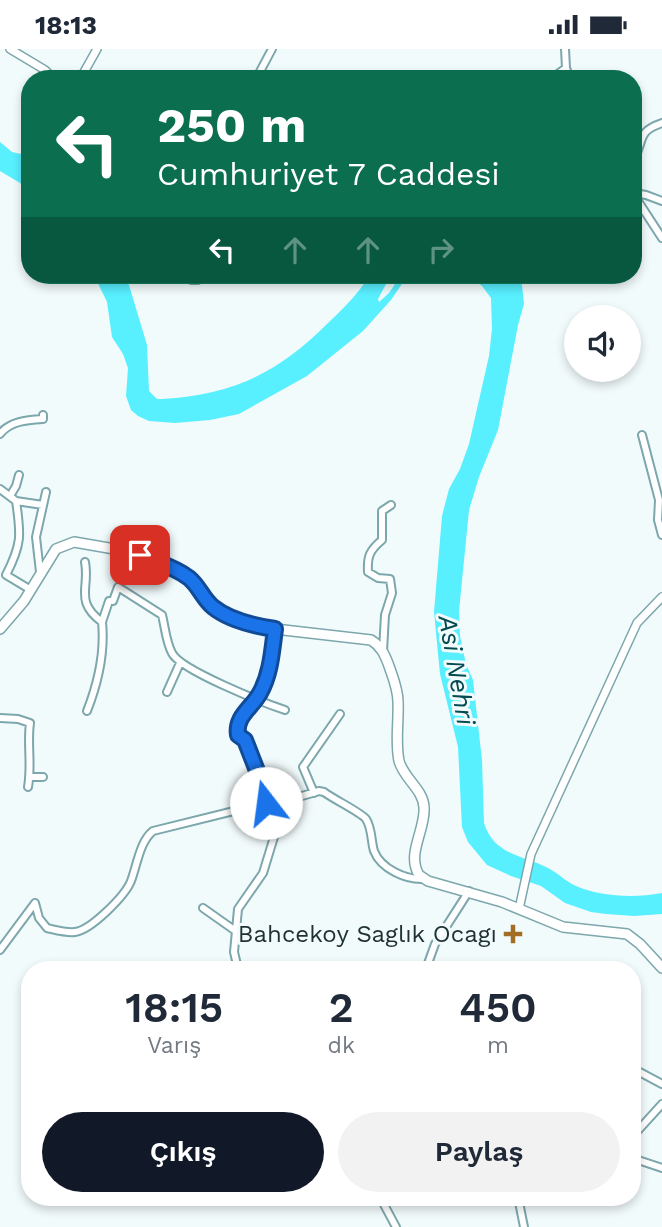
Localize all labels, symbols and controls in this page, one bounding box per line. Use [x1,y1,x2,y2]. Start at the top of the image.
text: 18:13 [35,10,97,40]
text: 250 m [157,96,306,154]
icon: left [42,98,133,189]
text: Cumhuriyet 7 Caddesi [157,155,500,193]
icon: left [203,231,241,269]
icon: ahead [276,231,314,269]
icon: ahead [349,231,387,269]
icon: right [422,231,460,269]
map controls [564,305,641,382]
button: sound [564,305,641,382]
pin [110,525,170,585]
icon: arrive [121,536,159,574]
water label: Asi Nehri [432,612,482,729]
position arrow [229,766,303,840]
place label: Bahcekoy Saglık Ocagı [238,920,497,948]
marker: Bahcekoy Saglık Ocagı [503,924,523,944]
text: 18:15 [125,983,223,1032]
text: 2 [329,983,354,1032]
text: 450 [459,983,537,1032]
text: Varış [147,1032,201,1059]
text: dk [327,1032,355,1059]
text: m [487,1032,509,1059]
button: Çıkış [42,1112,324,1192]
button: Paylaş [338,1112,620,1192]

